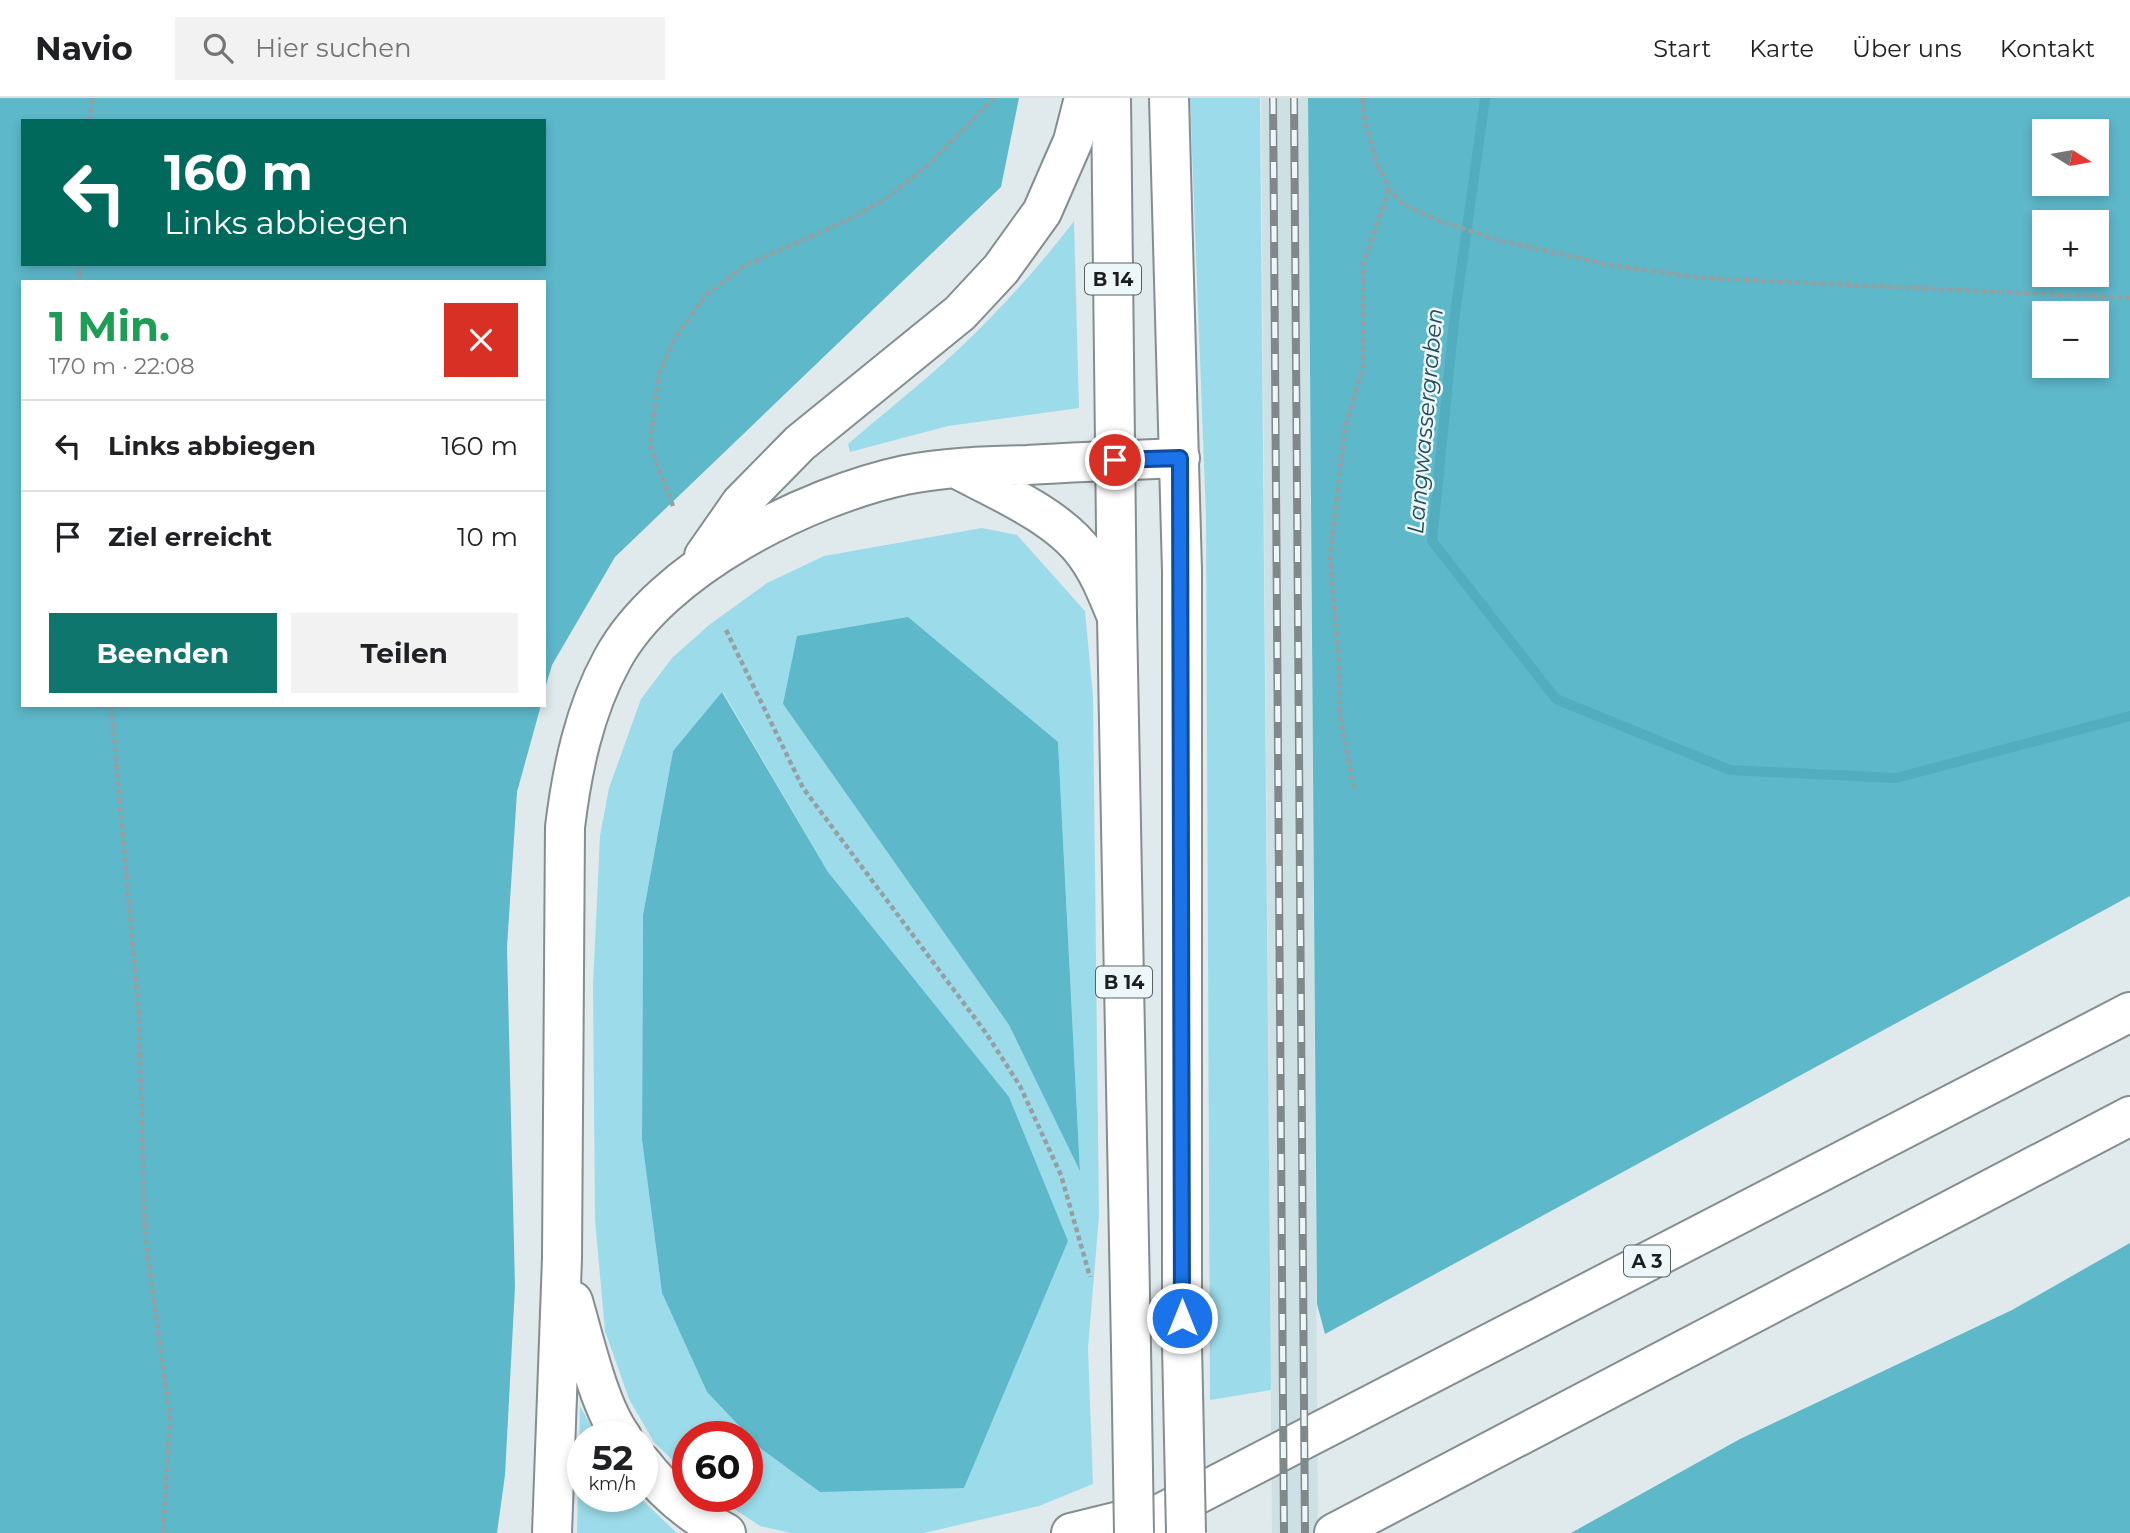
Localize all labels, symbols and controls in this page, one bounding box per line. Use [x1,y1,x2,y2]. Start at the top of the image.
search box [175,17,665,80]
text: Navio [35,28,133,68]
icon: search [199,29,237,67]
text: Hier suchen [255,32,412,64]
text: Start [1653,34,1711,63]
text: Karte [1749,34,1814,63]
text: Über uns [1852,34,1962,63]
text: Kontakt [2000,34,2095,63]
north arrow [2032,119,2109,196]
map controls [2032,119,2109,378]
text: 160 m [164,143,313,202]
icon: left [49,147,140,238]
text: Links abbiegen [164,203,409,242]
button: + [2032,210,2109,287]
road number: B 14 [1085,264,1141,294]
text: 1 Min. [49,300,170,352]
button: − [2032,301,2109,378]
button: close [444,303,518,377]
water label: Langwassergraben [1401,307,1449,535]
text: 170 m · 22:08 [49,352,195,380]
icon: left [49,427,87,465]
text: Links abbiegen [108,430,316,462]
text: 160 m [441,430,518,462]
pin [1085,430,1145,490]
icon: arrive [1096,441,1134,479]
icon: arrive [49,518,87,556]
text: Ziel erreicht [108,521,272,553]
text: 10 m [457,521,518,553]
button: Beenden [49,613,277,693]
button: Teilen [291,613,518,693]
road number: B 14 [1096,967,1152,998]
road number: A 3 [1624,1246,1670,1276]
position arrow [1145,1281,1219,1355]
speed limit sign: 60 [672,1421,763,1512]
text: 52 [592,1436,633,1479]
text: km/h [588,1473,637,1495]

